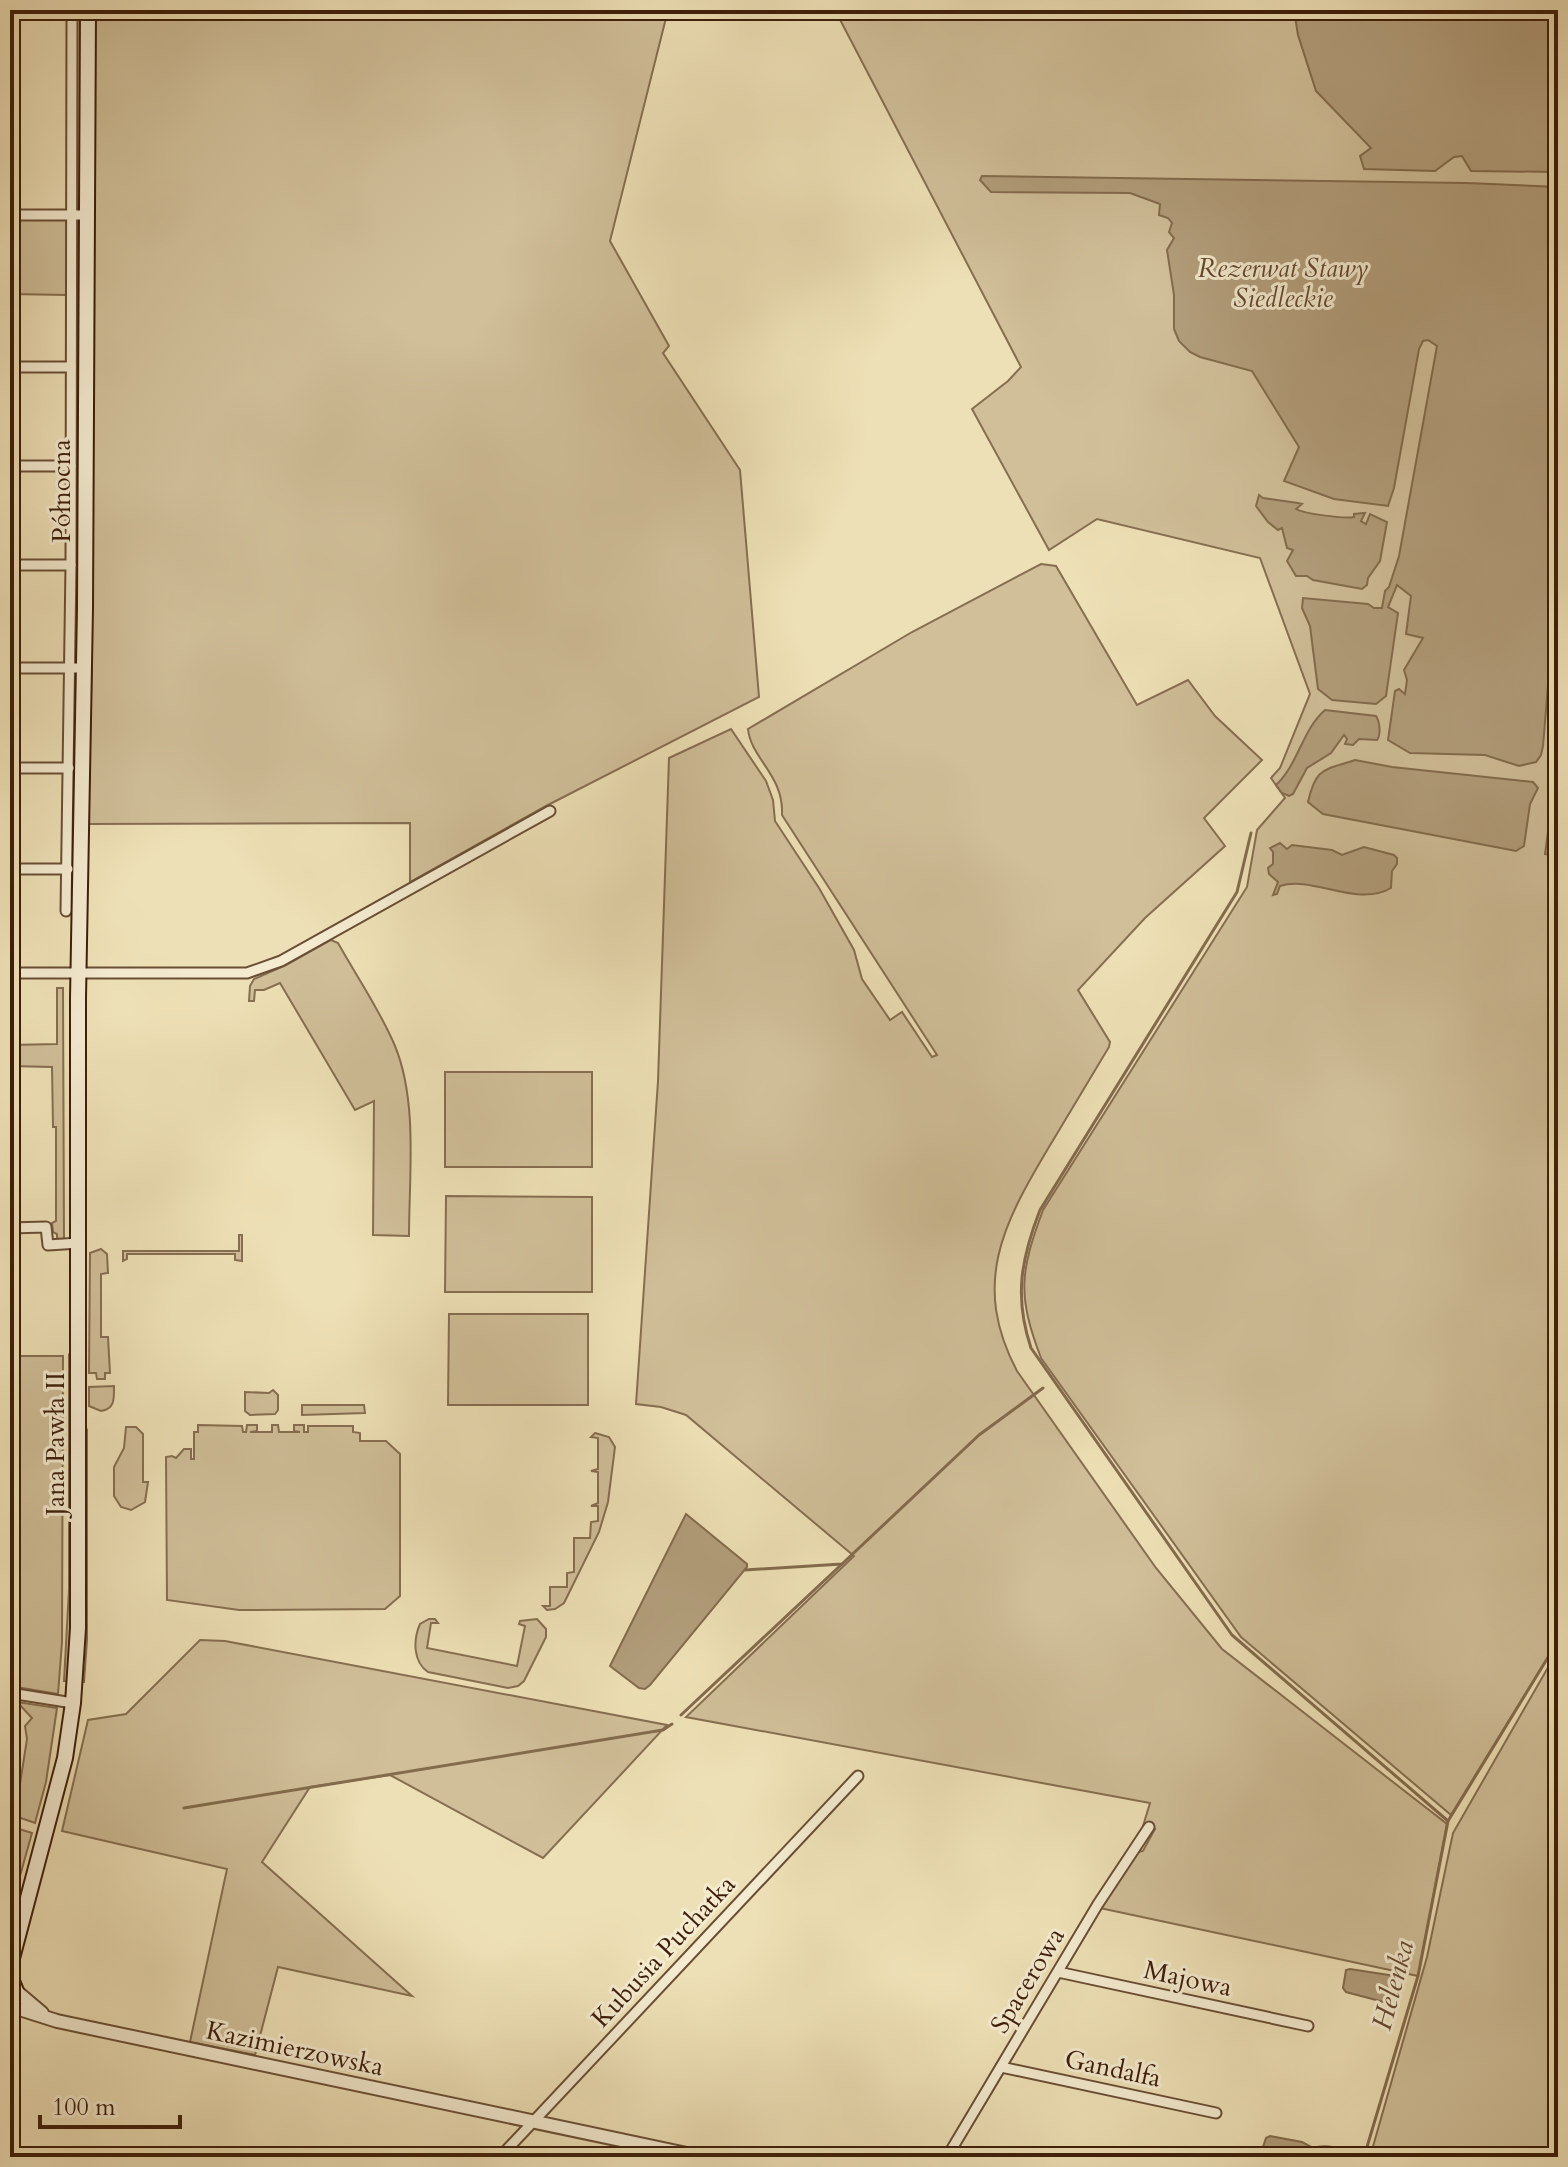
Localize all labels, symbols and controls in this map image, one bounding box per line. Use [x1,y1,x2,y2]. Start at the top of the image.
park label: Rezerwat Stawy Siedleckie [1198,251,1369,316]
street label: Północna [44,439,79,543]
street label: Jana Pawła II [38,1372,73,1520]
street label: Kubusia Puchatka [584,1868,743,2035]
street label: Spacerowa [982,1921,1073,2040]
water label: Helenka [1363,1936,1423,2034]
street label: Majowa [1141,1952,1235,2005]
street label: Kazimierzowska [203,2013,387,2084]
street label: Gandalfa [1062,2041,1164,2096]
scale bar [40,2079,180,2129]
text: 100 m [52,2091,116,2124]

